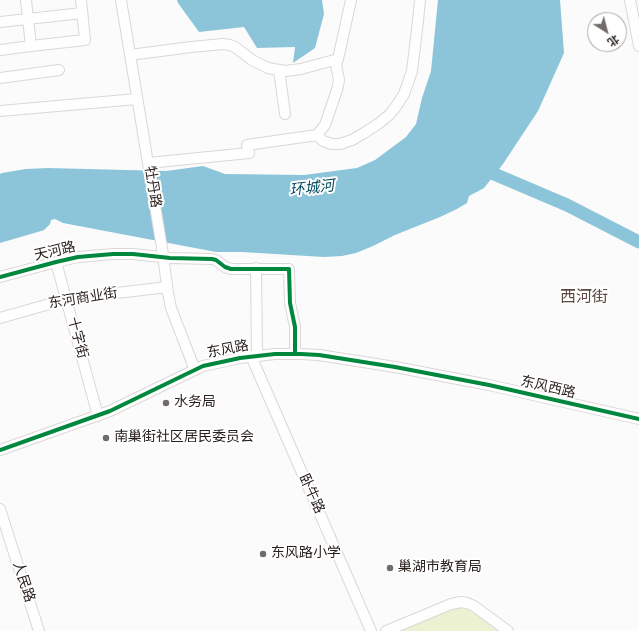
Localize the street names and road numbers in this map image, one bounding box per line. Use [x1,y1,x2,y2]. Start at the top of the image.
street label: 牡丹路 [140,165,164,209]
street label: 天河路 [33,239,77,265]
street label: 东河商业街 [47,285,119,313]
street label: 十字街 [63,316,91,360]
street label: 东风路 [206,338,250,362]
street label: 东风西路 [519,374,577,402]
street label: 卧牛路 [295,471,327,517]
street label: 人民路 [9,559,37,605]

